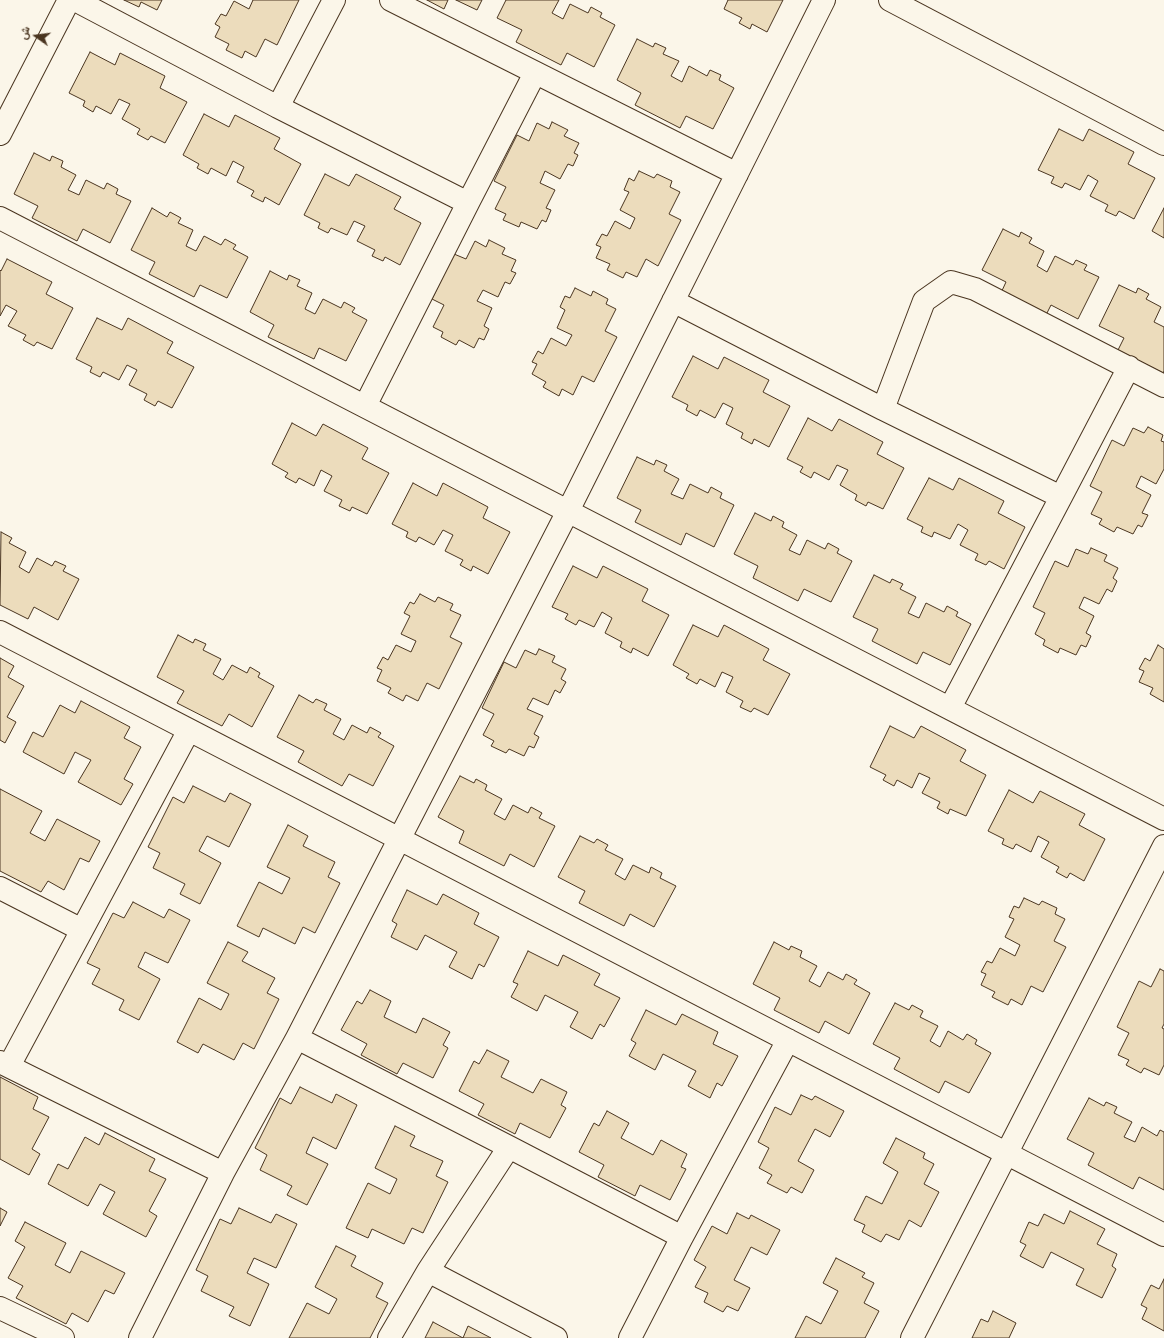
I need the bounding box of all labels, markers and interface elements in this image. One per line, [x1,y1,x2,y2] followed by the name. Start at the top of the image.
[16,16,56,56] north arrow
[16,25,33,41] text: ش

